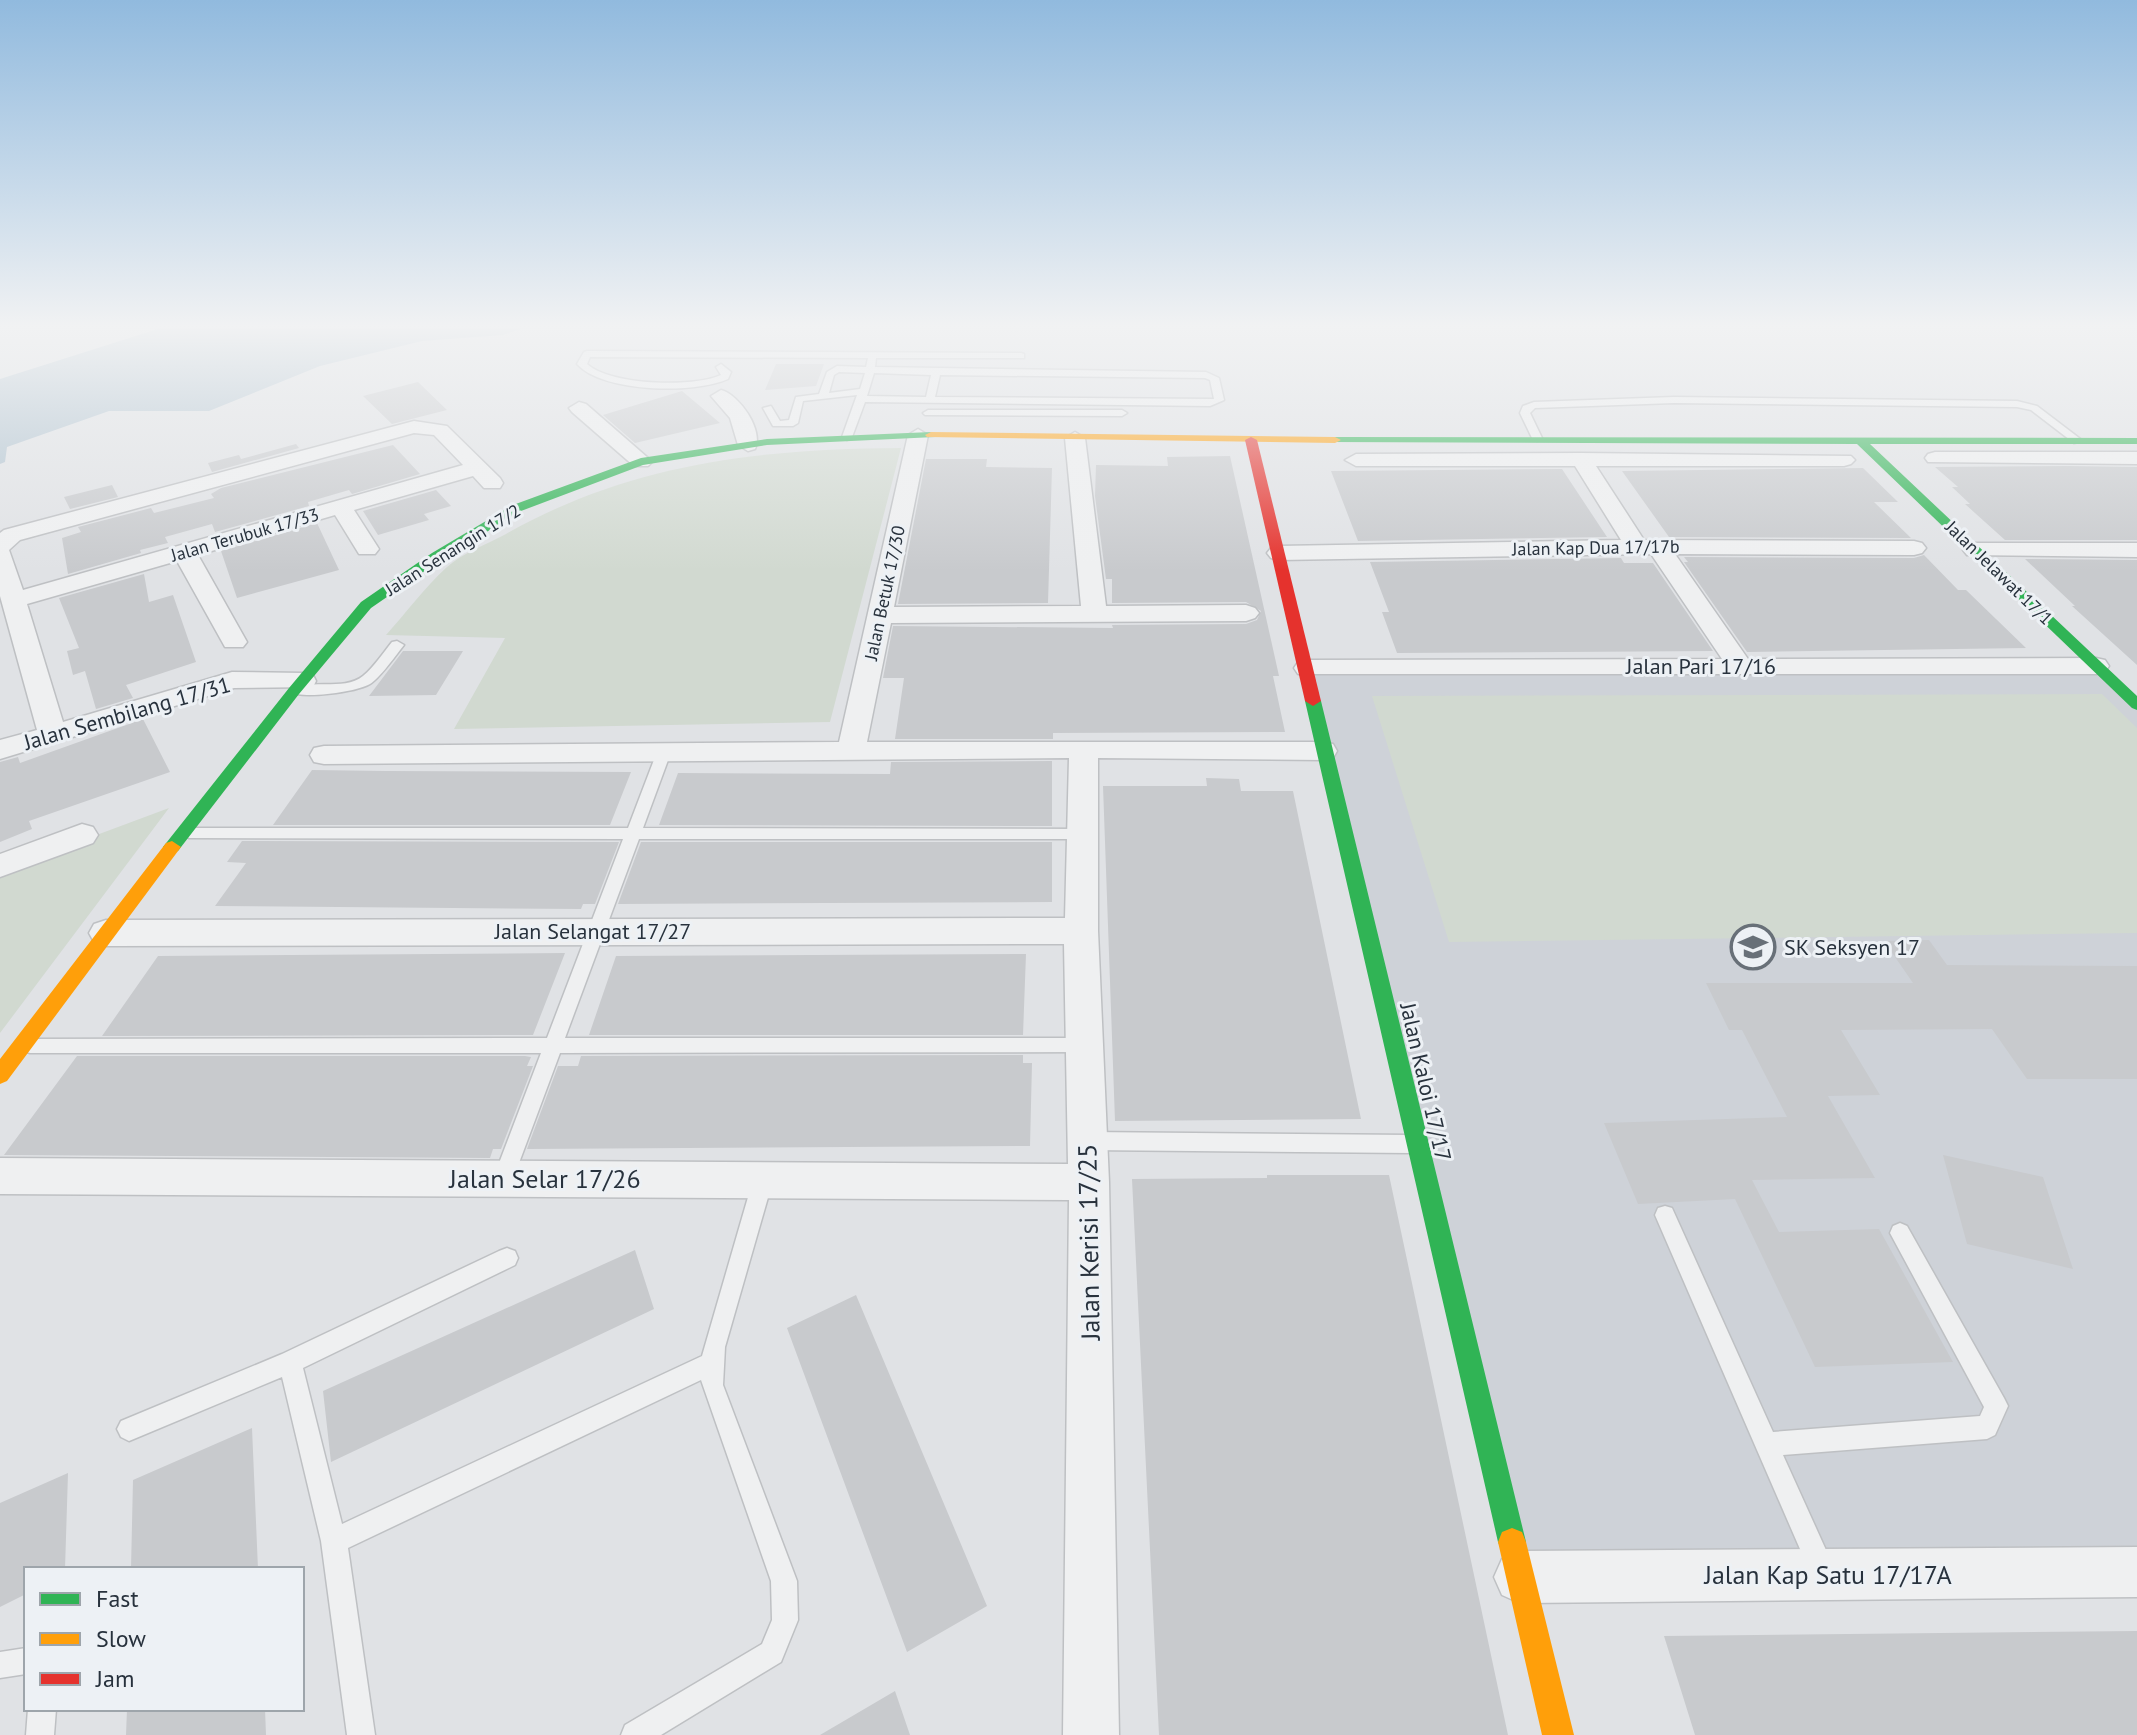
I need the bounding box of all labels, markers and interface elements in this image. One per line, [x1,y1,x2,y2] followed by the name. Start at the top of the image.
[380,499,525,601] street label: Jalan Senangin 17/2
[167,502,322,567] street label: Jalan Terubuk 17/33
[1940,515,2058,630] street label: Jalan Jelawat 17/1
[859,523,910,663] street label: Jalan Betuk 17/30
[1511,535,1680,560] street label: Jalan Kap Dua 17/17b
[1625,652,1776,680] street label: Jalan Pari 17/16
[19,670,234,756] street label: Jalan Sembilang 17/31
[494,917,691,945] street label: Jalan Selangat 17/27
[1729,923,1777,971] school or university icon: SK Seksyen 17
[1784,933,1920,961] place label: SK Seksyen 17
[1394,999,1458,1164] street label: Jalan Kaloi 17/17
[1070,1143,1107,1342] street label: Jalan Kerisi 17/25
[448,1162,641,1195] street label: Jalan Selar 17/26
[1703,1558,1952,1591] street label: Jalan Kap Satu 17/17A
[24,1567,304,1711] legend
[96,1583,139,1614] text: Fast
[96,1623,146,1654] text: Slow
[95,1663,134,1694] text: Jam

